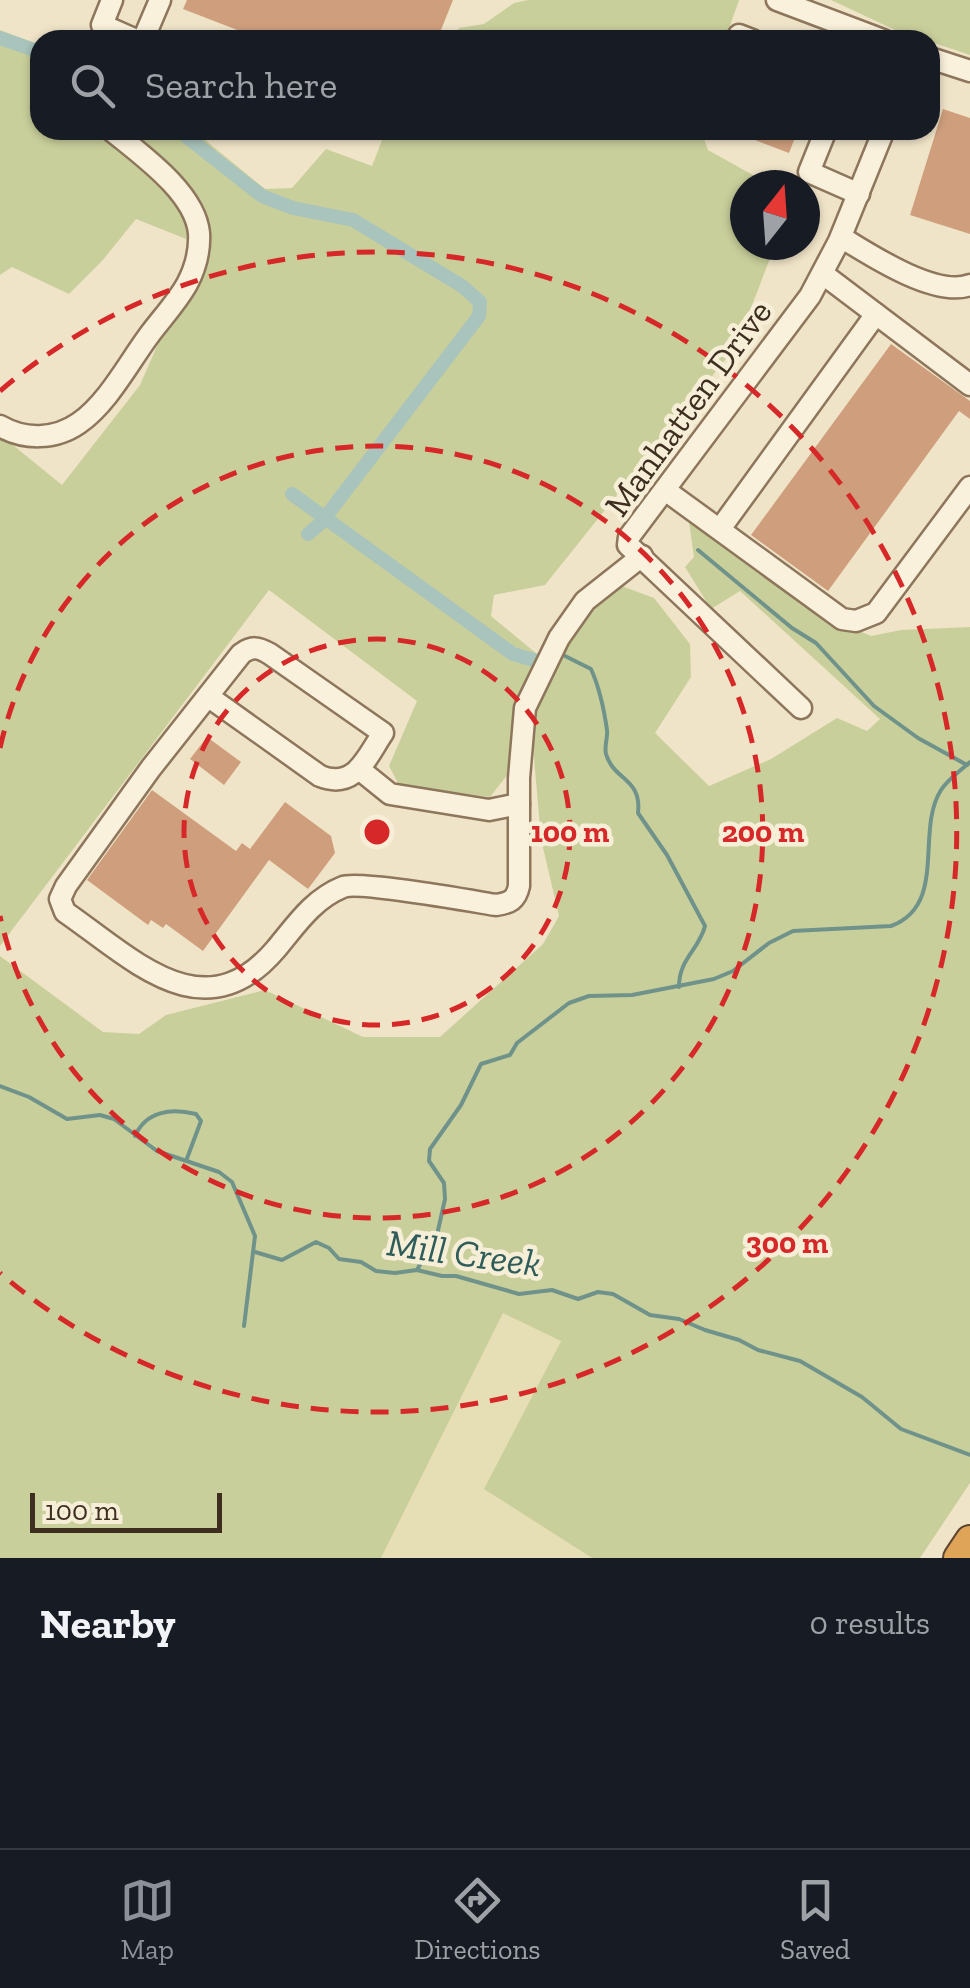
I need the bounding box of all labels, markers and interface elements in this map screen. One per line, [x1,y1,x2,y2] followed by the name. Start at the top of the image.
[30,30,940,140] search box
[65,58,120,113] icon: search
[145,62,337,108] text: Search here
[730,170,820,260] north arrow
[596,292,780,524] street label: Manhatten Drive
[359,814,395,850] centre of rings
[531,814,609,850] text: 100 m
[722,814,804,850] text: 200 m
[384,1219,544,1287] water label: Mill Creek
[746,1225,828,1261] text: 300 m
[30,1488,222,1532] scale bar
[45,1494,119,1527] text: 100 m
[40,1598,176,1649] text: Nearby
[809,1604,930,1642] text: 0 results
[120,1873,175,1966] tab: Map
[414,1873,541,1966] tab: Directions
[780,1873,850,1966] tab: Saved

